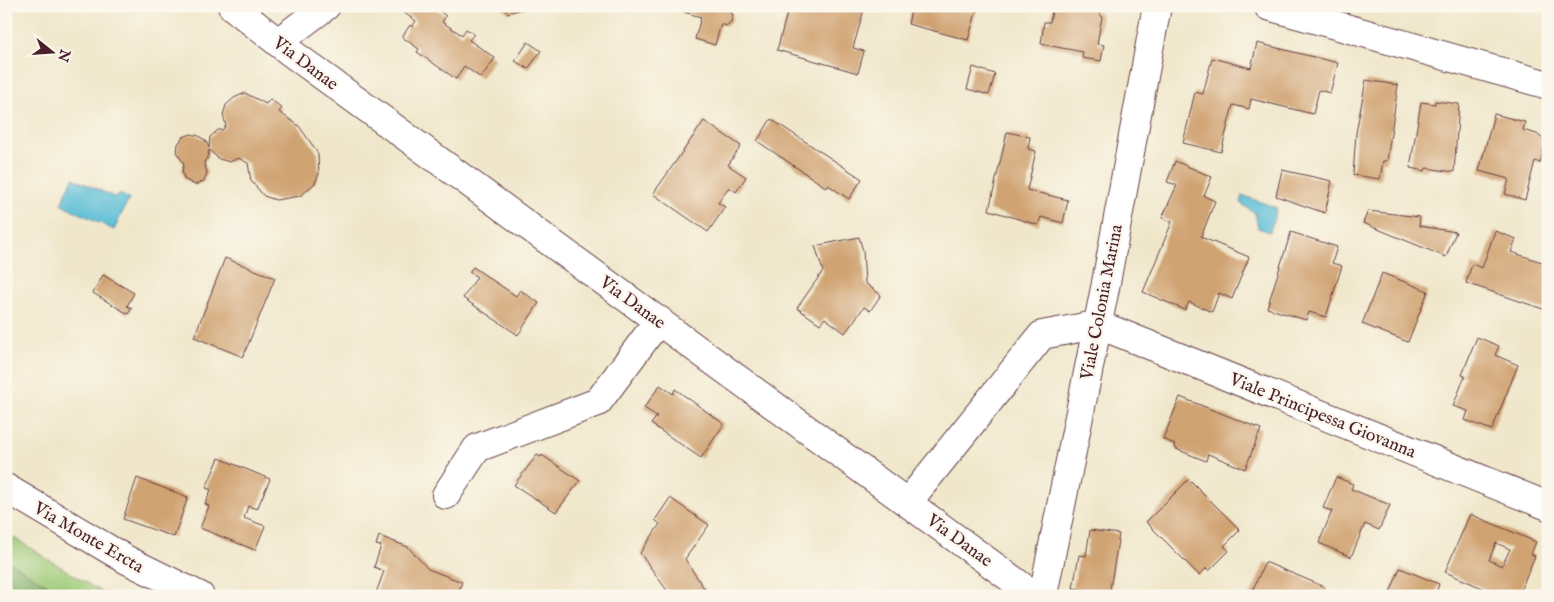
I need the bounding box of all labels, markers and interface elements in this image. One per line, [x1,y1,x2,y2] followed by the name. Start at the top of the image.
[28,28,78,78] north arrow
[267,31,342,96] street label: Via Danae
[53,46,74,64] text: N
[1076,222,1129,383] street label: Viale Colonia Marina
[594,271,670,335] street label: Via Danae
[1225,368,1419,464] street label: Viale Principessa Giovanna
[28,497,148,579] street label: Via Monte Ercta
[921,509,997,573] street label: Via Danae

